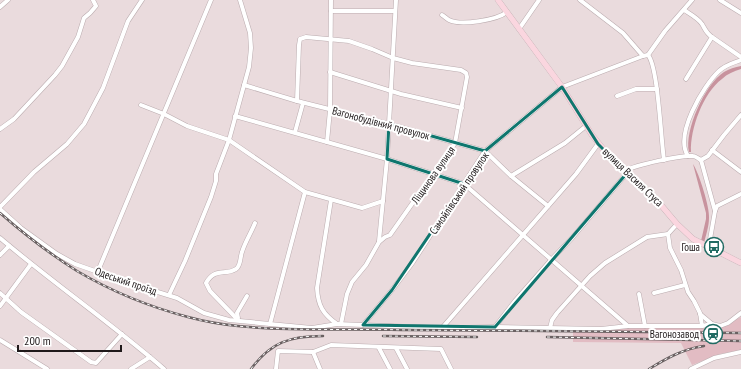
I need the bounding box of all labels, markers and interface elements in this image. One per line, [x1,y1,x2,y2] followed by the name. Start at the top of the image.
[331,103,432,143] street label: Вагонобудівний провулок
[407,144,458,207] street label: Ліщинова вулиця
[600,145,666,209] street label: вулиця Василя Стуса
[426,148,492,237] street label: Самойлівський провулок
[703,236,725,258] bus stop icon: Гоша
[681,240,700,254] place label: Гоша
[93,264,159,298] street label: Одеський проїзд
[702,323,724,345] station icon: Вагонозавод
[18,327,121,353] scale bar
[650,327,699,341] place label: Вагонозавод
[24,333,51,348] text: 200 m

